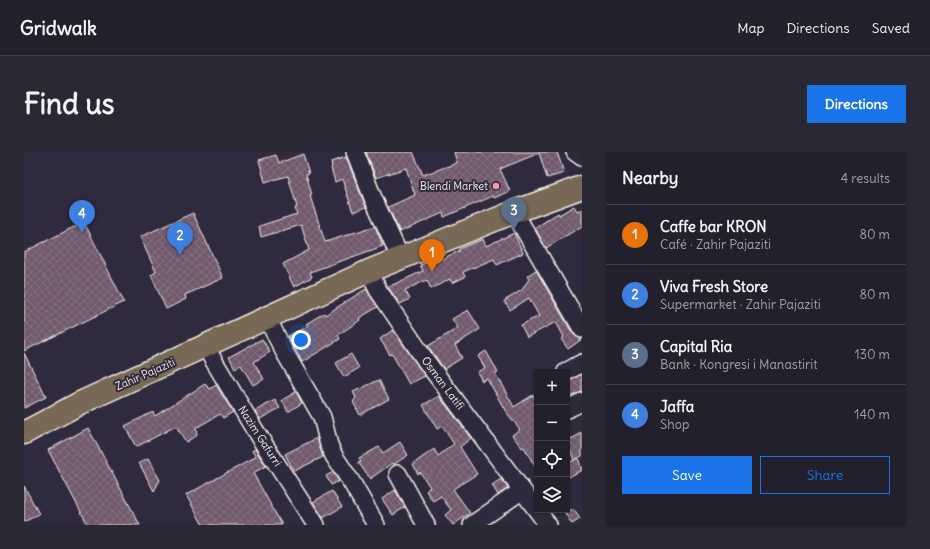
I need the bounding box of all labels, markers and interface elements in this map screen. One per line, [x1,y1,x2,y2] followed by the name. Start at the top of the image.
[20,16,97,40] text: Gridwalk
[737,19,764,37] text: Map
[786,19,850,37] text: Directions
[872,19,910,37] text: Saved
[807,85,906,123] button: Directions
[24,86,115,122] text: Find us
[622,167,678,189] text: Nearby
[841,170,890,187] text: 4 results
[420,179,488,193] place label: Blendi Market
[491,181,501,191] marker: Blendi Market
[501,197,527,230] pin: 3
[69,200,95,233] pin: 4
[660,217,767,236] text: Caffe bar KRON
[167,222,193,255] pin: 2
[632,226,638,243] text: 1
[859,226,890,243] text: 80 m
[660,236,771,253] text: Café · Zahir Pajaziti
[419,239,445,272] pin: 1
[660,277,768,296] text: Viva Fresh Store
[631,286,639,303] text: 2
[859,286,890,303] text: 80 m
[660,296,821,313] text: Supermarket · Zahir Pajaziti
[291,330,311,350] your location
[660,337,732,356] text: Capital Ria
[631,346,639,363] text: 3
[854,346,890,363] text: 130 m
[418,354,468,412] street label: Osman Latifi
[113,355,177,393] street label: Zahir Pajaziti
[660,356,818,373] text: Bank · Kongresi i Manastirit
[534,369,570,513] map controls
[534,369,570,405] button: +
[660,397,694,416] text: Jaffa
[235,403,285,469] street label: Nazim Gafurri
[534,405,570,441] button: −
[631,406,639,423] text: 4
[854,406,890,423] text: 140 m
[660,416,689,433] text: Shop
[534,441,570,477] button: locate
[622,456,752,494] button: Save
[760,456,890,494] button: Share
[534,477,570,513] button: layers

